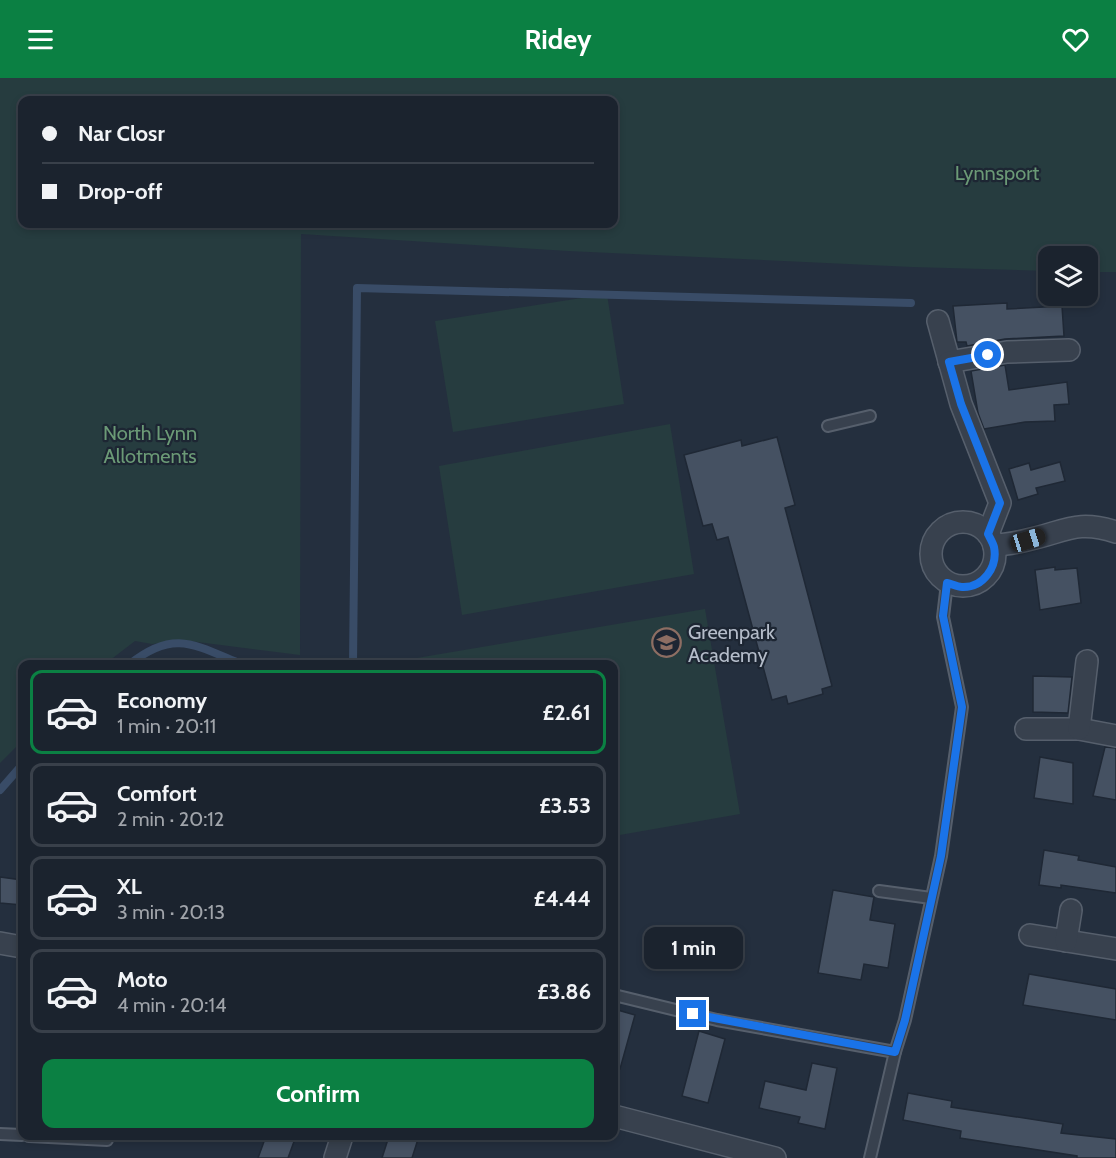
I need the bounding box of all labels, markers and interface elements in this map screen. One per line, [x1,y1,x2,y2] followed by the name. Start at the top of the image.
[24,23,57,56] icon: menu
[525,23,591,56] text: Ridey
[1059,23,1092,56] icon: heart
[78,120,165,147] text: Nar Closr
[955,161,1039,185] park label: Lynnsport
[78,178,162,205] text: Drop-off
[1038,246,1098,306] map controls
[1038,246,1098,306] button: layers
[974,341,1001,368] route start
[103,421,197,468] park label: North Lynn Allotments
[1008,526,1048,554] car
[688,620,775,667] place label: Greenpark Academy
[651,627,683,659] school or university icon: Greenpark Academy
[45,685,99,739] icon: car
[117,687,207,714] text: Economy
[543,699,591,726] text: £2.61
[117,714,216,738] text: 1 min · 20:11
[45,778,99,832] icon: car
[117,780,196,807] text: Comfort
[539,792,591,819] text: £3.53
[117,807,224,831] text: 2 min · 20:12
[45,871,99,925] icon: car
[117,873,142,900] text: XL
[534,885,591,912] text: £4.44
[117,900,225,924] text: 3 min · 20:13
[644,927,742,969] callout: 1 min
[671,936,716,960] text: 1 min
[45,964,99,1018] icon: car
[117,966,168,993] text: Moto
[537,978,591,1005] text: £3.86
[117,993,226,1017] text: 4 min · 20:14
[679,1000,706,1027] route end
[42,1059,594,1128] button: Confirm

